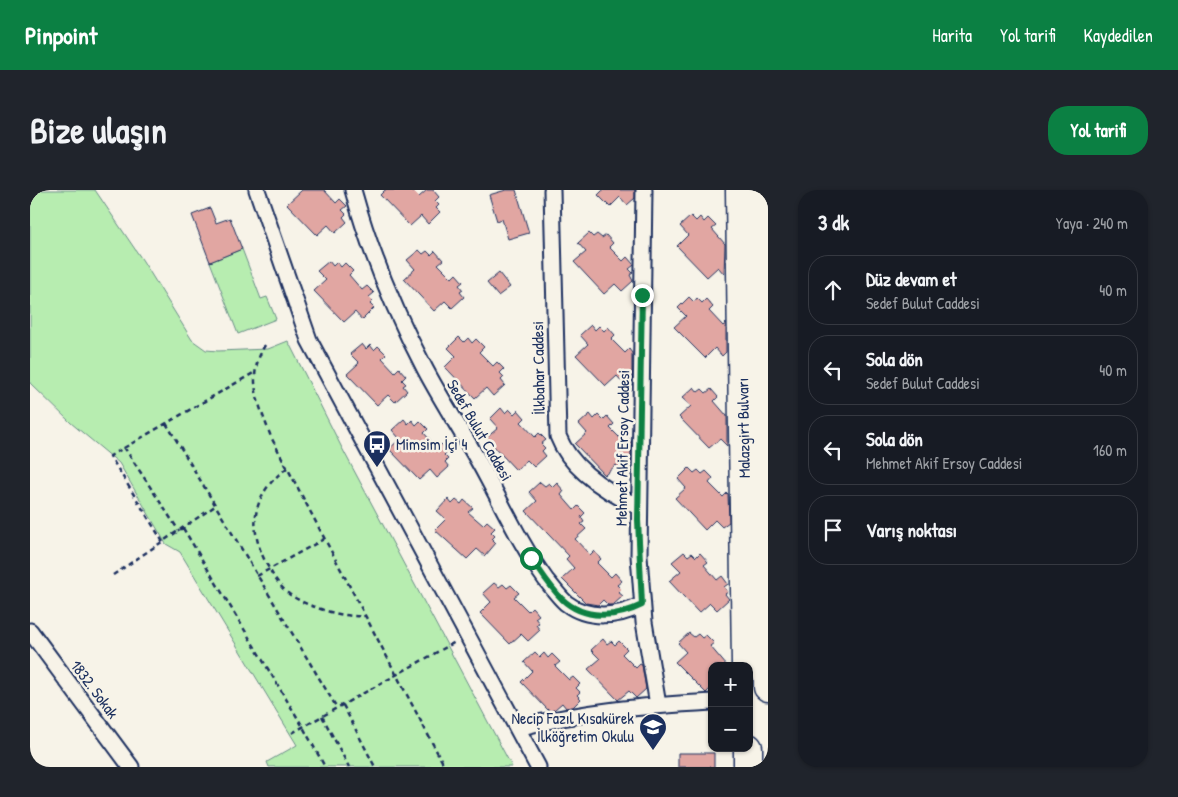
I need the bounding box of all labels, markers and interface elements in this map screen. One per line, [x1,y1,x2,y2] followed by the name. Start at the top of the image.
[25,19,97,51] text: Pinpoint
[932,23,972,48] text: Harita
[1000,23,1056,48] text: Yol tarifi
[1084,23,1153,48] text: Kaydedilen
[1048,106,1148,155] button: Yol tarifi
[30,107,167,154] text: Bize ulaşın
[818,208,849,237] text: 3 dk
[1056,212,1128,234] text: Yaya · 240 m
[866,266,957,292] text: Düz devam et
[819,276,847,304] icon: ahead
[1099,279,1127,301] text: 40 m
[631,284,654,307] route end
[866,292,980,314] text: Sedef Bulut Caddesi
[526,321,550,415] street label: İlkbahar Caddesi
[866,346,923,372] text: Sola dön
[819,356,847,384] icon: left
[1099,359,1127,381] text: 40 m
[610,370,634,526] street label: Mehmet Akif Ersoy Caddesi
[866,372,980,394] text: Sedef Bulut Caddesi
[442,375,518,485] street label: Sedef Bulut Caddesi
[731,378,755,478] street label: Malazgirt Bulvarı
[866,426,923,452] text: Sola dön
[362,429,392,468] bus stop icon: Mimsim İçi 4
[396,433,468,455] place label: Mimsim İçi 4
[819,436,847,464] icon: left
[1093,439,1127,461] text: 160 m
[866,452,1022,474] text: Mehmet Akif Ersoy Caddesi
[819,516,847,544] icon: arrive
[866,517,957,543] text: Varış noktası
[520,547,543,570] route start
[66,655,124,723] street label: 1832. Sokak
[708,662,753,752] map controls
[708,662,753,707] button: +
[512,707,635,747] place label: Necip Fazıl Kısakürek İlköğretim Okulu
[708,707,753,752] button: −
[638,712,668,751] school or university icon: Necip Fazıl Kısakürek İlköğretim Okulu

